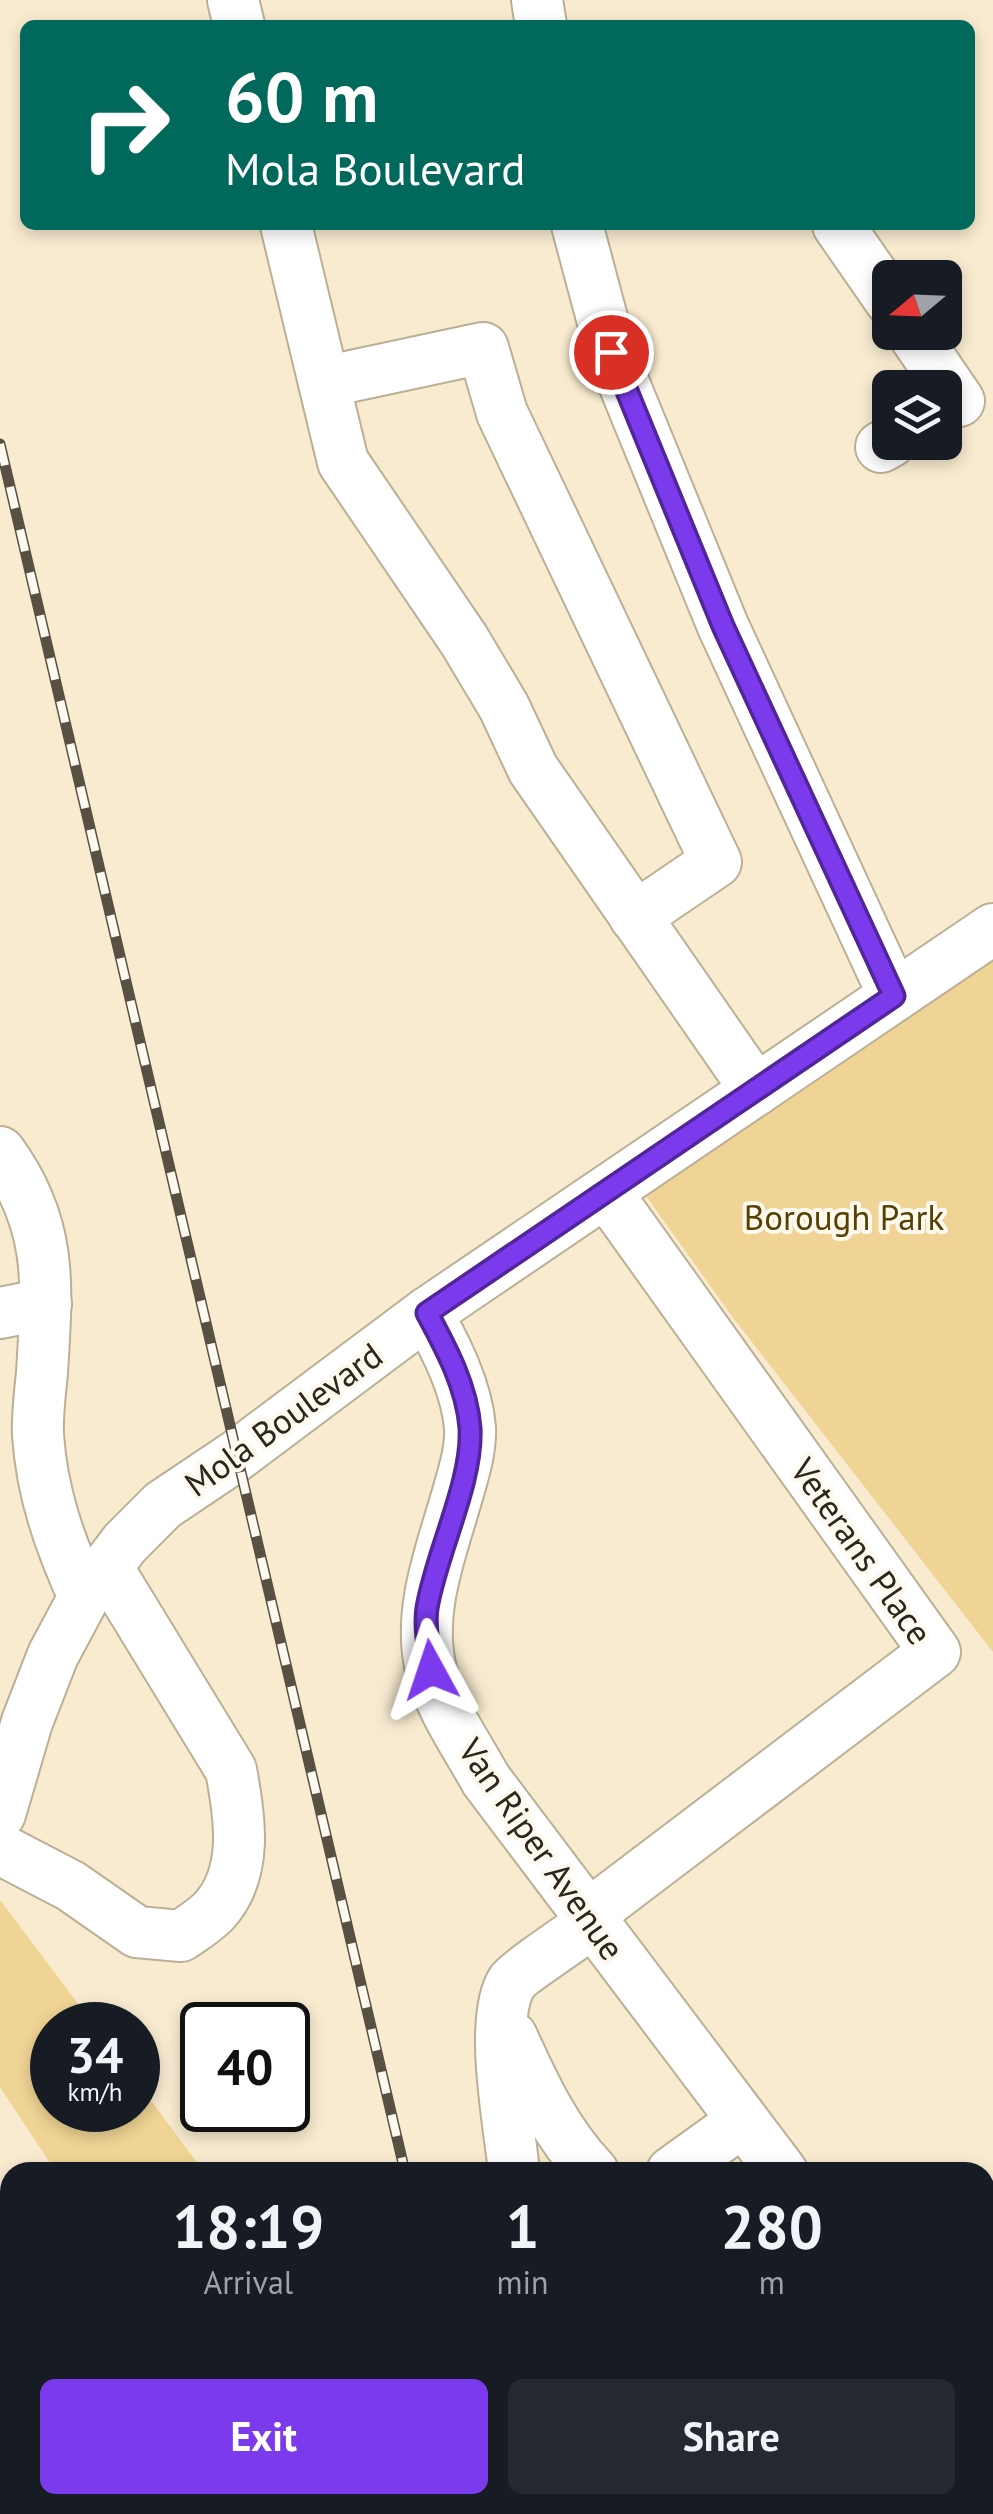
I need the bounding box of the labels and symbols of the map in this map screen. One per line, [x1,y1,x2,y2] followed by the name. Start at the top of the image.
[872,260,962,350] north arrow
[569,310,654,395] pin
[744,1194,944,1240] park label: Borough Park
[175,1332,391,1506] street label: Mola Boulevard
[780,1448,943,1653] street label: Veterans Place
[379,1618,483,1722] position arrow
[448,1728,636,1969] street label: Van Riper Avenue
[180,2002,310,2132] speed limit sign: 40

